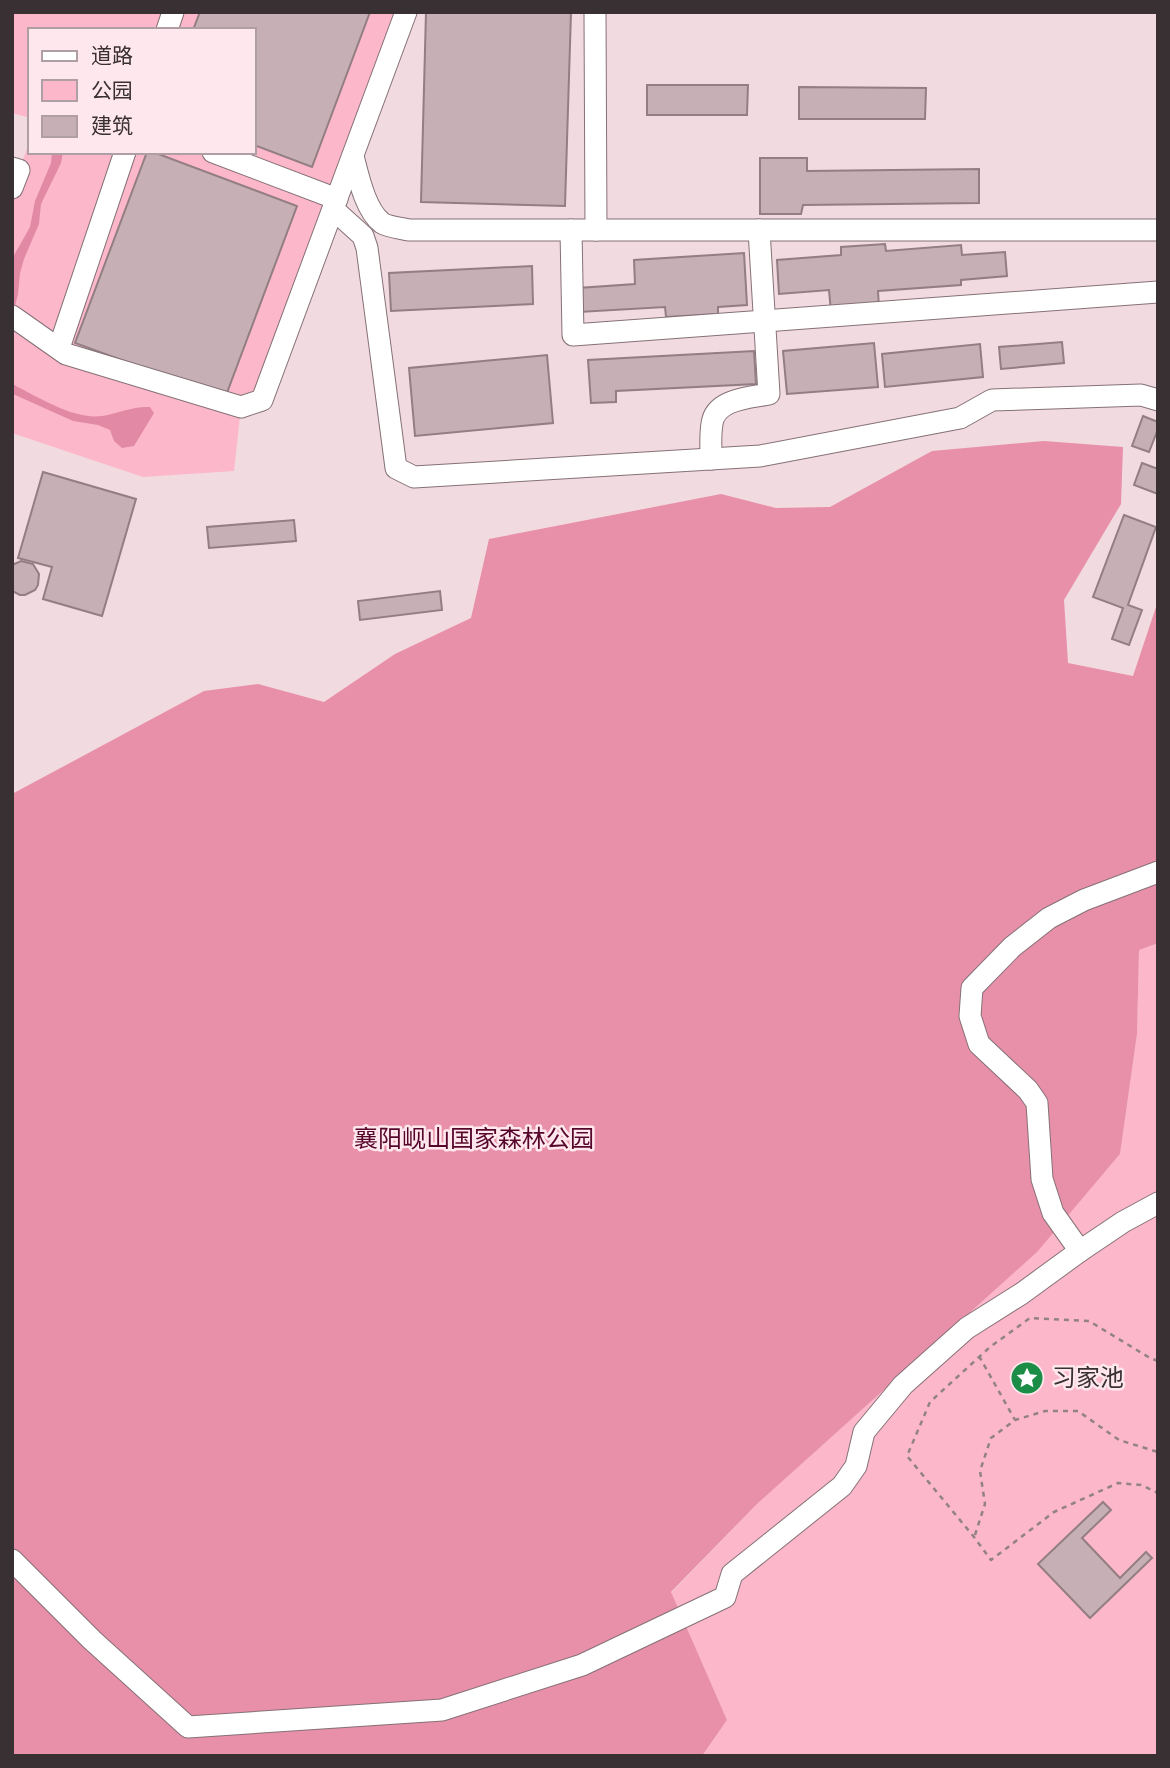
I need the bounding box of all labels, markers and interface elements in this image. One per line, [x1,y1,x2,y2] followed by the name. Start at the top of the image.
[28,28,256,154] legend
[91,43,133,69] text: 道路
[91,78,133,104] text: 公园
[91,113,133,139] text: 建筑
[354,1124,594,1154] park label: 襄阳岘山国家森林公园
[1008,1359,1046,1397] place icon: 习家池
[1052,1363,1124,1393] place label: 习家池

